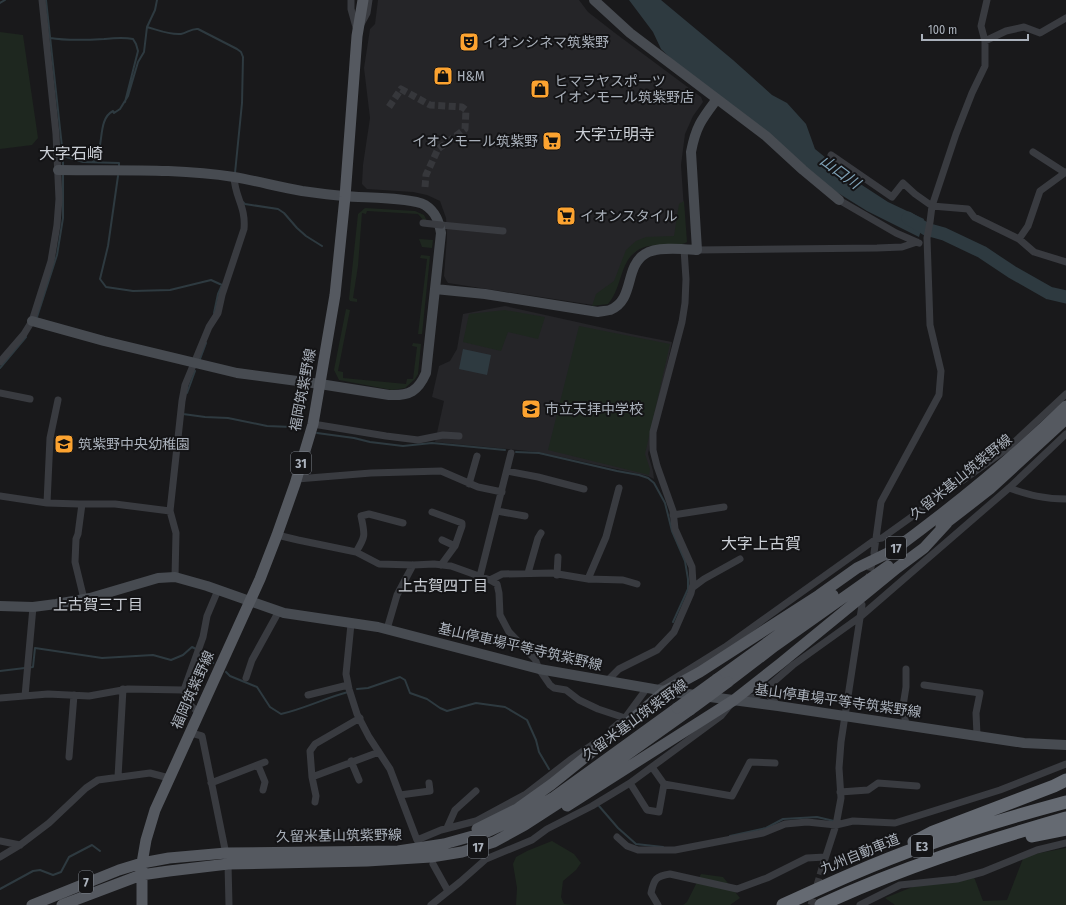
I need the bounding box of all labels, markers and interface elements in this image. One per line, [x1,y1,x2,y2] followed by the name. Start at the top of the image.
[922,16,1028,42] scale bar
[928,23,957,37] text: 100 m
[458,31,480,53] theatre icon: イオンシネマ筑紫野
[483,34,609,51] place label: イオンシネマ筑紫野
[432,65,454,87] shop icon: H&M
[457,68,485,85] place label: H&M
[554,73,694,106] place label: ヒマラヤスポーツ イオンモール筑紫野店
[529,78,551,100] shop icon: ヒマラヤスポーツ イオンモール筑紫野店
[575,125,655,144] district label: 大字立明寺
[541,130,563,152] supermarket icon: イオンモール筑紫野
[412,133,538,150] place label: イオンモール筑紫野
[39,144,103,163] district label: 大字石崎
[817,151,865,194] water label: 山口川
[555,205,577,227] supermarket icon: イオンスタイル
[580,208,678,225] place label: イオンスタイル
[287,347,319,433] street label: 福岡筑紫野線
[520,398,542,420] school or university icon: 市立天拝中学校
[545,401,643,418] place label: 市立天拝中学校
[907,431,1015,523] street label: 久留米基山筑紫野線
[53,433,75,455] school or university icon: 筑紫野中央幼稚園
[78,436,190,453] place label: 筑紫野中央幼稚園
[291,452,311,474] road number: 31
[721,534,801,553] district label: 大字上古賀
[886,537,906,559] road number: 17
[398,577,488,595] district label: 上古賀四丁目
[53,596,143,614] district label: 上古賀三丁目
[436,620,604,674] street label: 基山停車場平等寺筑紫野線
[168,648,218,732] street label: 福岡筑紫野線
[579,676,691,764] street label: 久留米基山筑紫野線
[754,681,922,721] street label: 基山停車場平等寺筑紫野線
[276,826,402,846] street label: 久留米基山筑紫野線
[818,830,902,878] street label: 九州自動車道
[911,835,933,857] road number: E3
[468,836,488,858] road number: 17
[79,871,93,893] road number: 7

